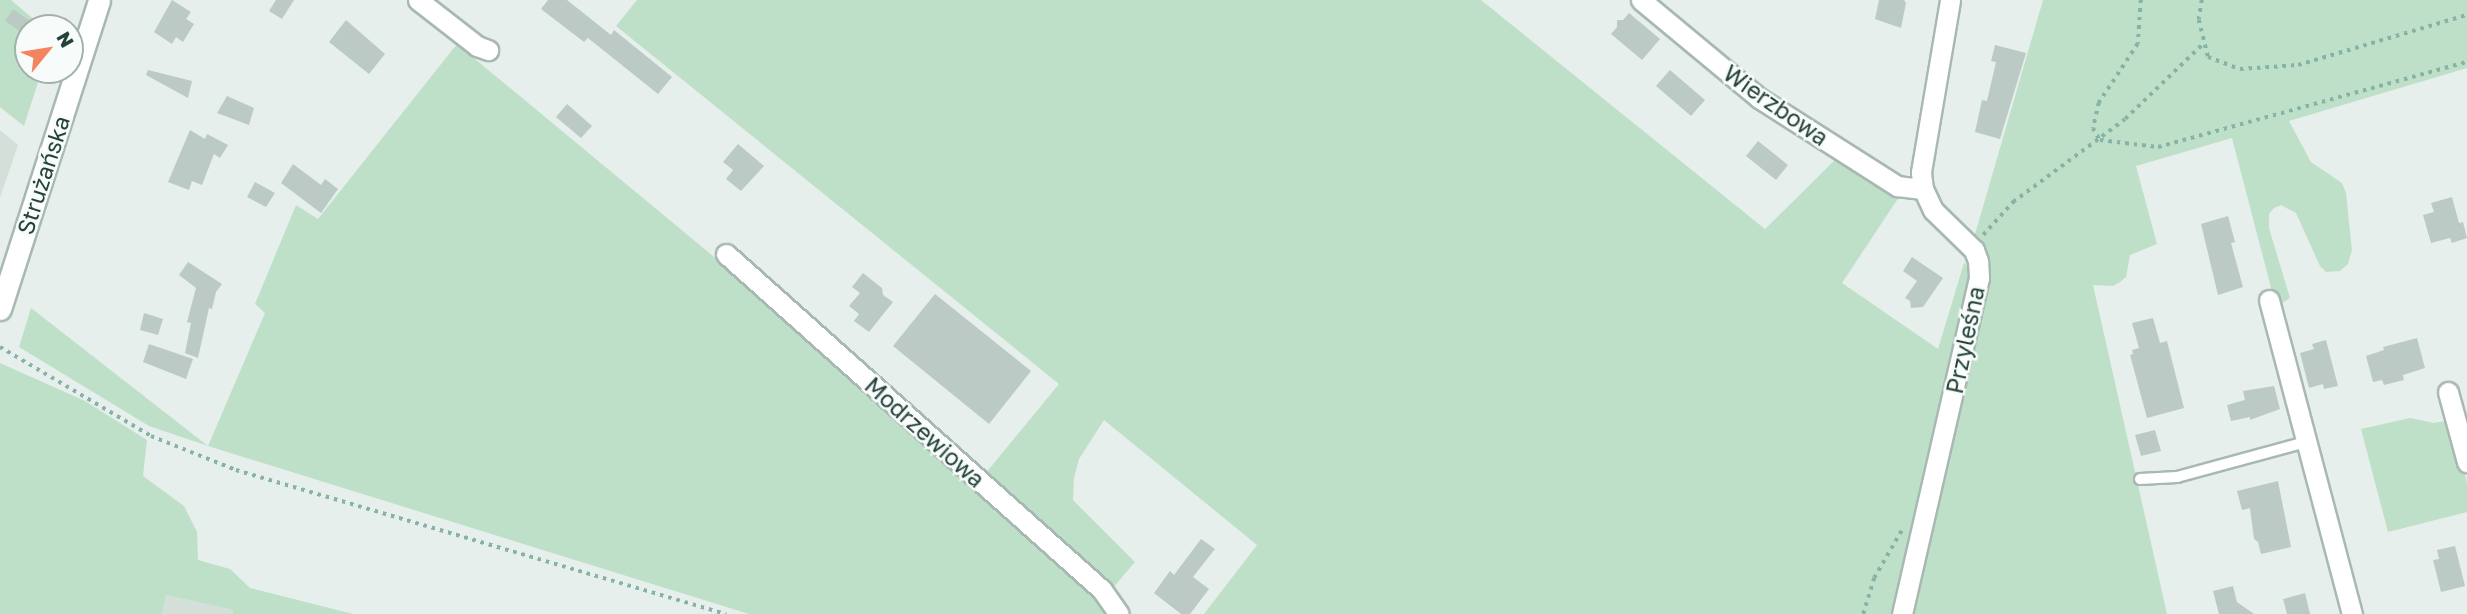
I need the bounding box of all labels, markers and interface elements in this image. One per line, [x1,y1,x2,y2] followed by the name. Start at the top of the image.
[14,14,84,84] north arrow
[52,27,79,51] text: N
[1718,59,1834,151] street label: Wierzbowa
[11,112,75,238] street label: Strużańska
[1940,284,1990,396] street label: Przyleśna
[860,371,990,493] street label: Modrzewiowa

